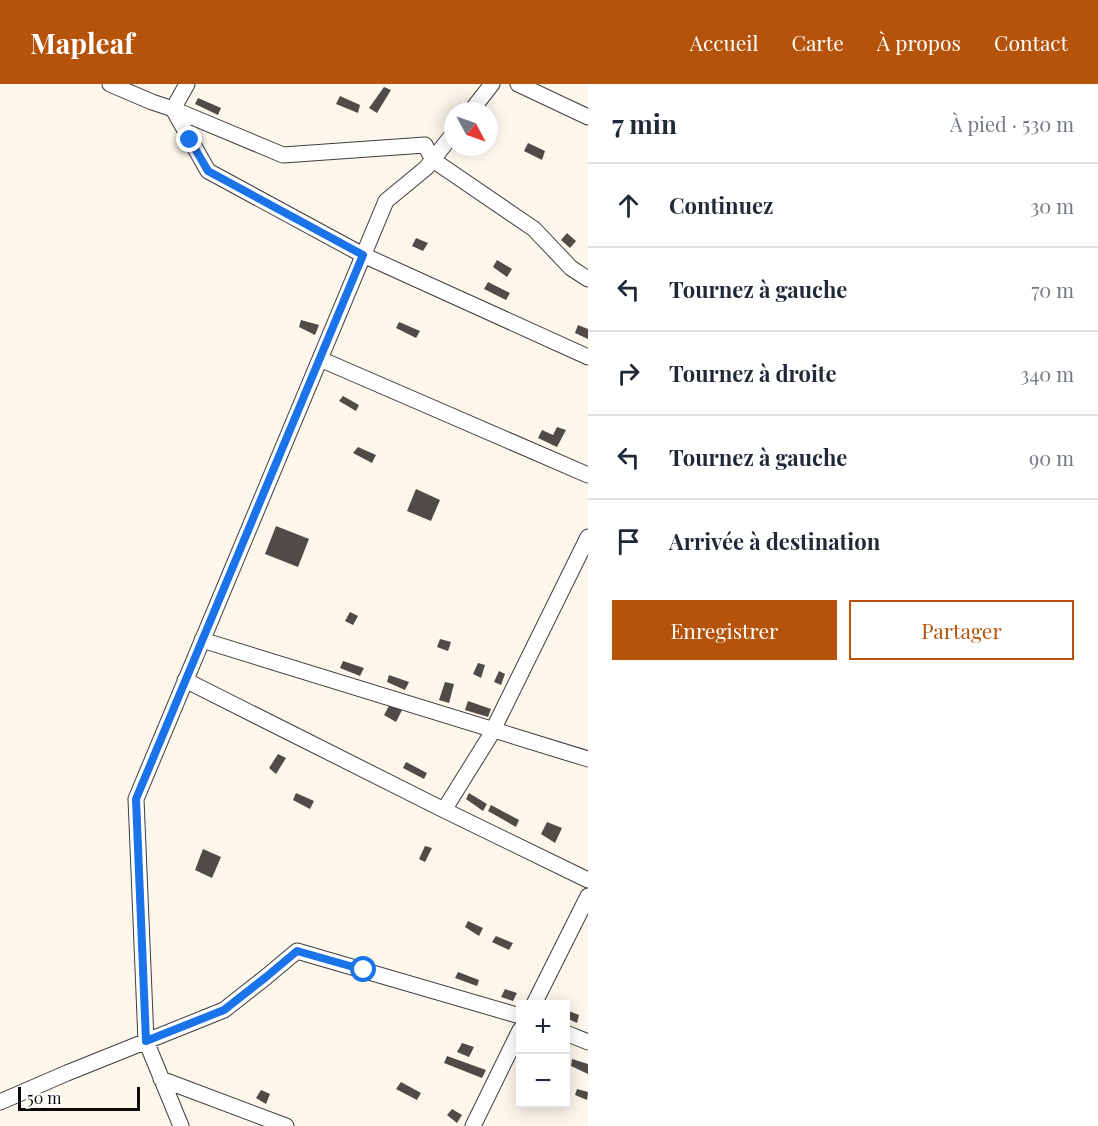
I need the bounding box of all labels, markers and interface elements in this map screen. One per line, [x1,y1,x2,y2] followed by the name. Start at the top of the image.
[30,24,134,61] text: Mapleaf
[690,28,758,56] text: Accueil
[791,28,844,56] text: Carte
[877,28,961,56] text: À propos
[994,28,1068,56] text: Contact
[444,102,498,156] north arrow
[612,106,677,141] text: 7 min
[950,110,1074,137] text: À pied · 530 m
[176,126,202,152] route end
[612,189,645,222] icon: ahead
[669,190,773,220] text: Continuez
[1030,192,1074,219] text: 30 m
[612,273,645,306] icon: left
[669,274,847,304] text: Tournez à gauche
[1031,276,1074,303] text: 70 m
[612,357,645,390] icon: right
[669,358,837,388] text: Tournez à droite
[1020,360,1074,387] text: 340 m
[612,441,645,474] icon: left
[669,442,847,472] text: Tournez à gauche
[1029,444,1074,471] text: 90 m
[612,525,645,558] icon: arrive
[669,526,880,556] text: Arrivée à destination
[612,600,837,660] button: Enregistrer
[849,600,1074,660] button: Partager
[350,956,376,982] route start
[516,1000,570,1108] map controls
[516,1000,570,1054] button: +
[516,1054,570,1108] button: −
[18,1084,140,1112] scale bar
[27,1087,61,1108] text: 50 m

